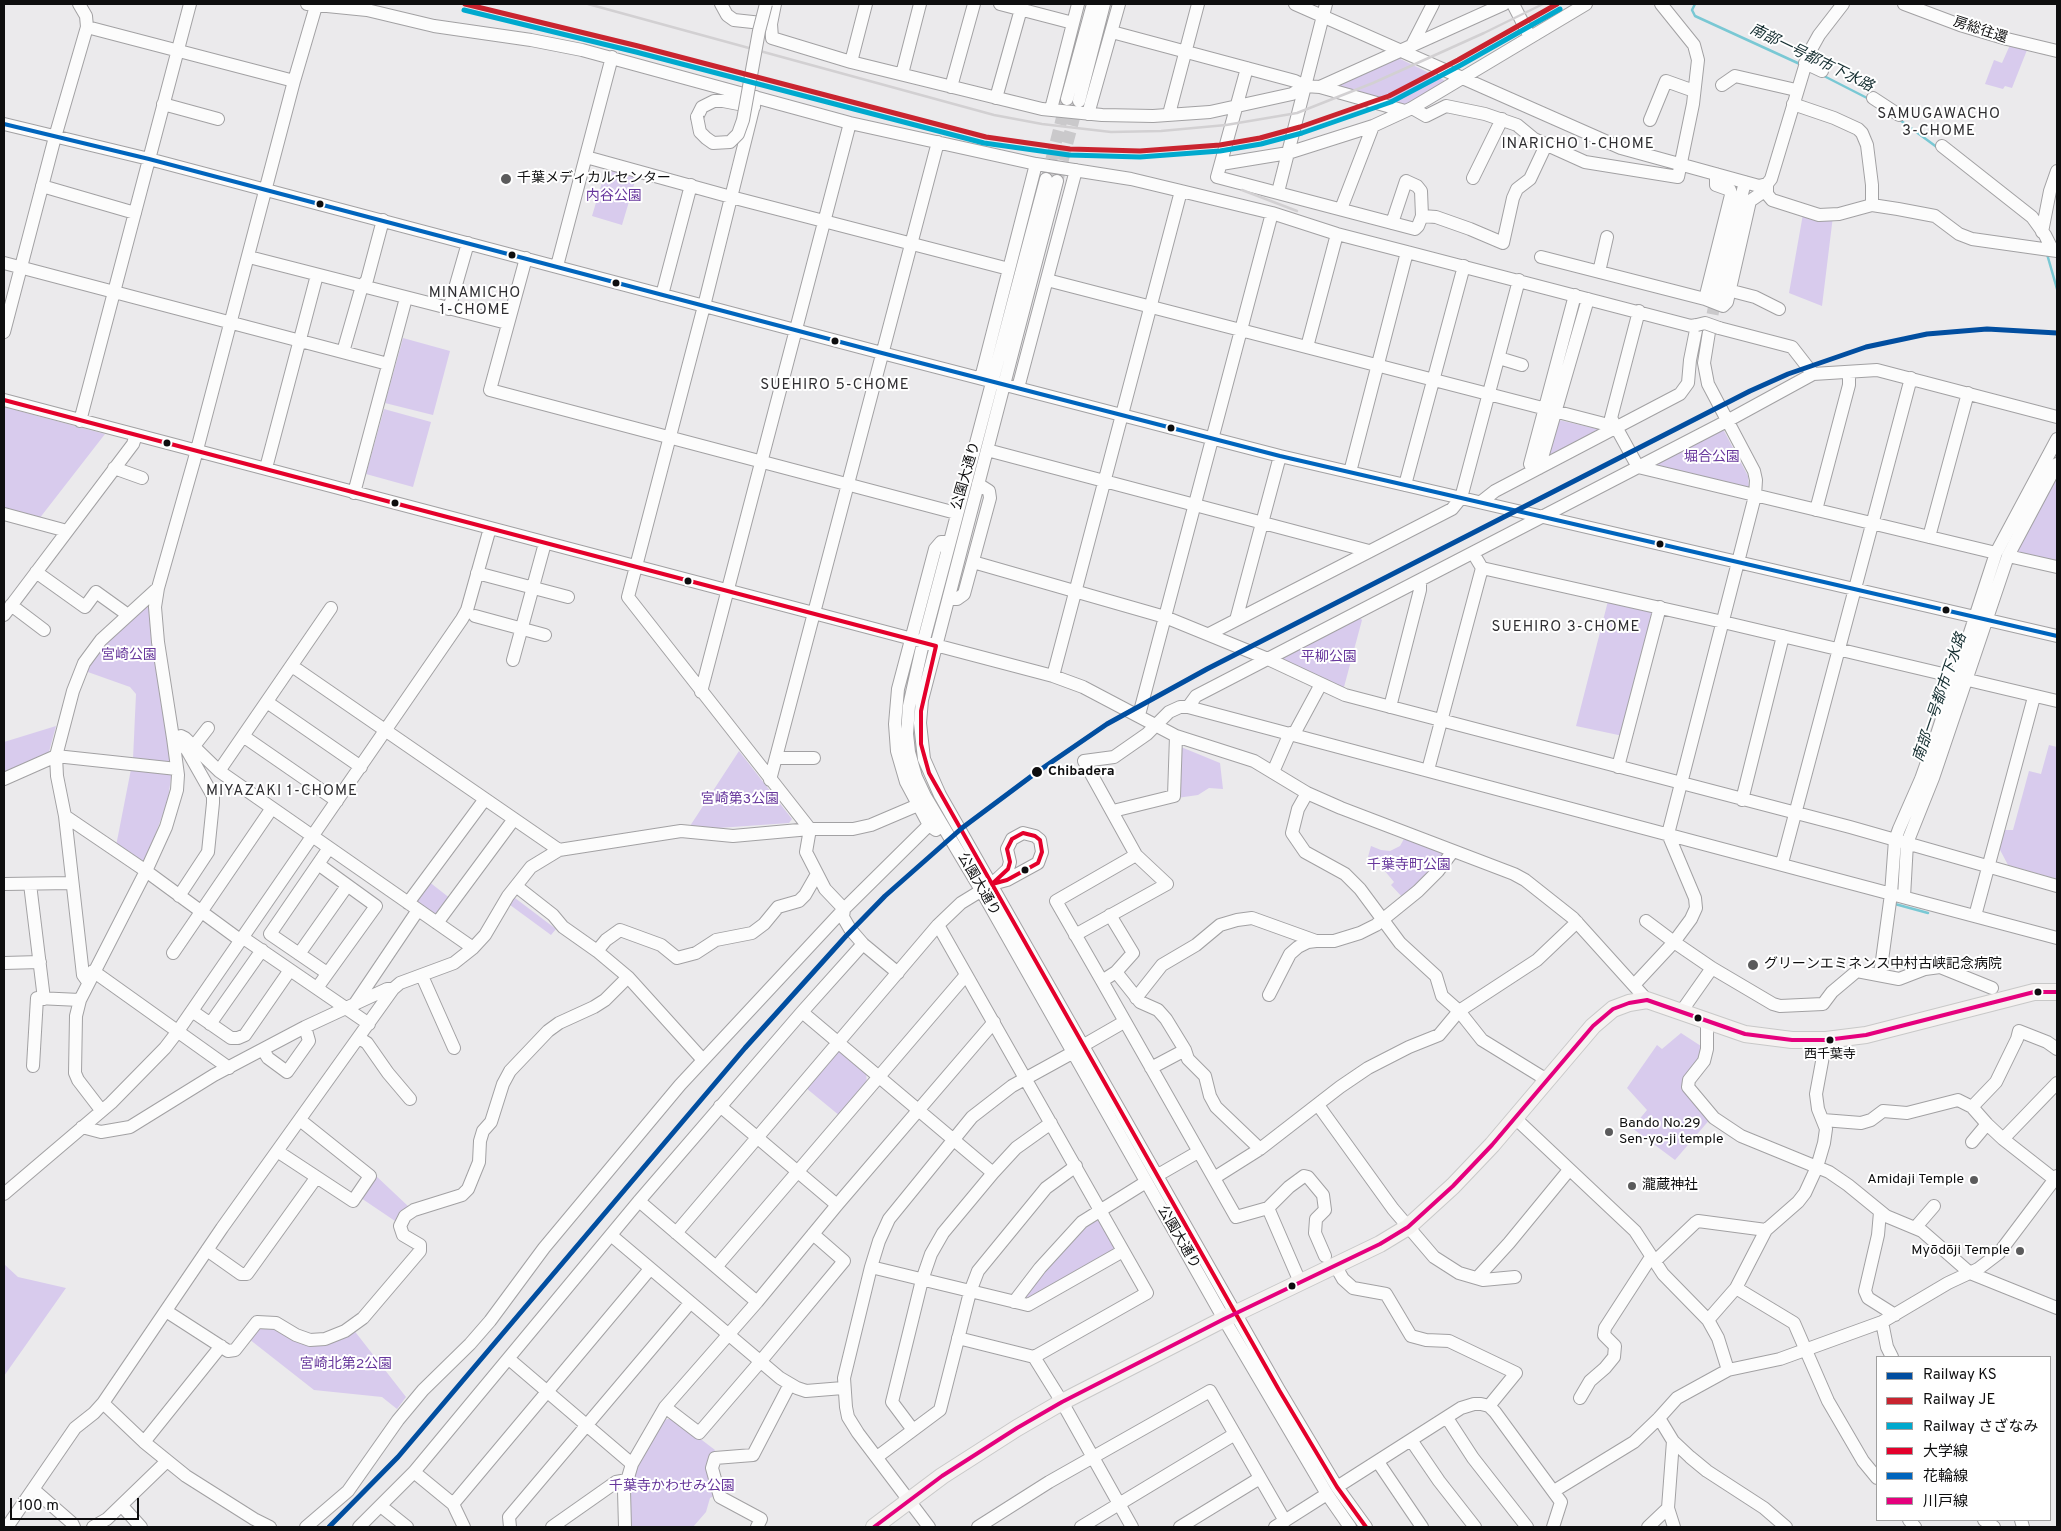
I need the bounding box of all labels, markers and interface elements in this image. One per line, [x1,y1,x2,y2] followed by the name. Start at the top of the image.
[1951,14,2009,48] street label: 房総往還
[1746,21,1876,97] water label: 南部一号都市下水路
[1876,106,2002,141] district label: SAMUGAWACHO 3-CHOME
[1499,136,1657,154] district label: INARICHO 1-CHOME
[517,171,671,187] place label: 千葉メディカルセンター
[499,172,513,186] marker: 千葉メディカルセンター
[586,189,642,205] park label: 内谷公園
[315,199,325,209] unlabelled marker
[507,250,517,260] unlabelled marker
[611,278,621,288] unlabelled marker
[428,285,522,320] district label: MINAMICHO 1-CHOME
[830,336,840,346] unlabelled marker
[758,377,912,395] district label: SUEHIRO 5-CHOME
[1166,423,1176,433] unlabelled marker
[162,438,172,448] unlabelled marker
[949,440,985,512] street label: 公園大通り
[1684,450,1740,466] park label: 堀合公園
[390,498,400,508] unlabelled marker
[1655,539,1665,549] unlabelled marker
[683,576,693,586] unlabelled marker
[1941,605,1951,615] unlabelled marker
[1490,619,1642,637] district label: SUEHIRO 3-CHOME
[1911,631,1971,765] water label: 南部一号都市下水路
[101,648,157,664] park label: 宮崎公園
[1301,650,1357,666] park label: 平柳公園
[1048,764,1115,780] place label: Chibadera
[1030,765,1044,779] marker: Chibadera
[204,783,360,801] district label: MIYAZAKI 1-CHOME
[701,792,779,808] park label: 宮崎第3公園
[953,850,1003,920] street label: 公園大通り
[1367,858,1451,874] park label: 千葉寺町公園
[1020,865,1030,875] unlabelled marker
[1764,957,2002,973] place label: グリーンエミネンス中村古峡記念病院
[1746,958,1760,972] marker: グリーンエミネンス中村古峡記念病院
[2033,987,2043,997] unlabelled marker
[1693,1013,1703,1023] unlabelled marker
[1825,1035,1835,1045] marker: 西千葉寺
[1804,1047,1856,1063] place label: 西千葉寺
[1619,1116,1723,1148] place label: Bando No.29 Sen-yo-ji temple
[1603,1126,1615,1138] marker: Bando No.29 Sen-yo-ji temple
[1867,1172,1964,1188] place label: Amidaji Temple
[1968,1174,1980,1186] marker: Amidaji Temple
[1642,1178,1698,1194] place label: 瀧蔵神社
[1626,1180,1638,1192] marker: 瀧蔵神社
[1153,1203,1203,1273] street label: 公園大通り
[1911,1243,2010,1259] place label: Myōdōji Temple
[2014,1245,2026,1257] marker: Myōdōji Temple
[1287,1281,1297,1291] unlabelled marker
[1876,1356,2051,1521] legend
[300,1357,392,1373] park label: 宮崎北第2公園
[1923,1366,1997,1385] text: Railway KS
[1923,1391,1996,1410] text: Railway JE
[1923,1418,2038,1437] text: Railway さざなみ
[1923,1443,1968,1462] text: 大学線
[1923,1468,1968,1487] text: 花輪線
[609,1479,735,1495] park label: 千葉寺かわせみ公園
[12,1488,141,1520] scale bar
[1923,1493,1968,1512] text: 川戸線
[18,1497,59,1516] text: 100 m

